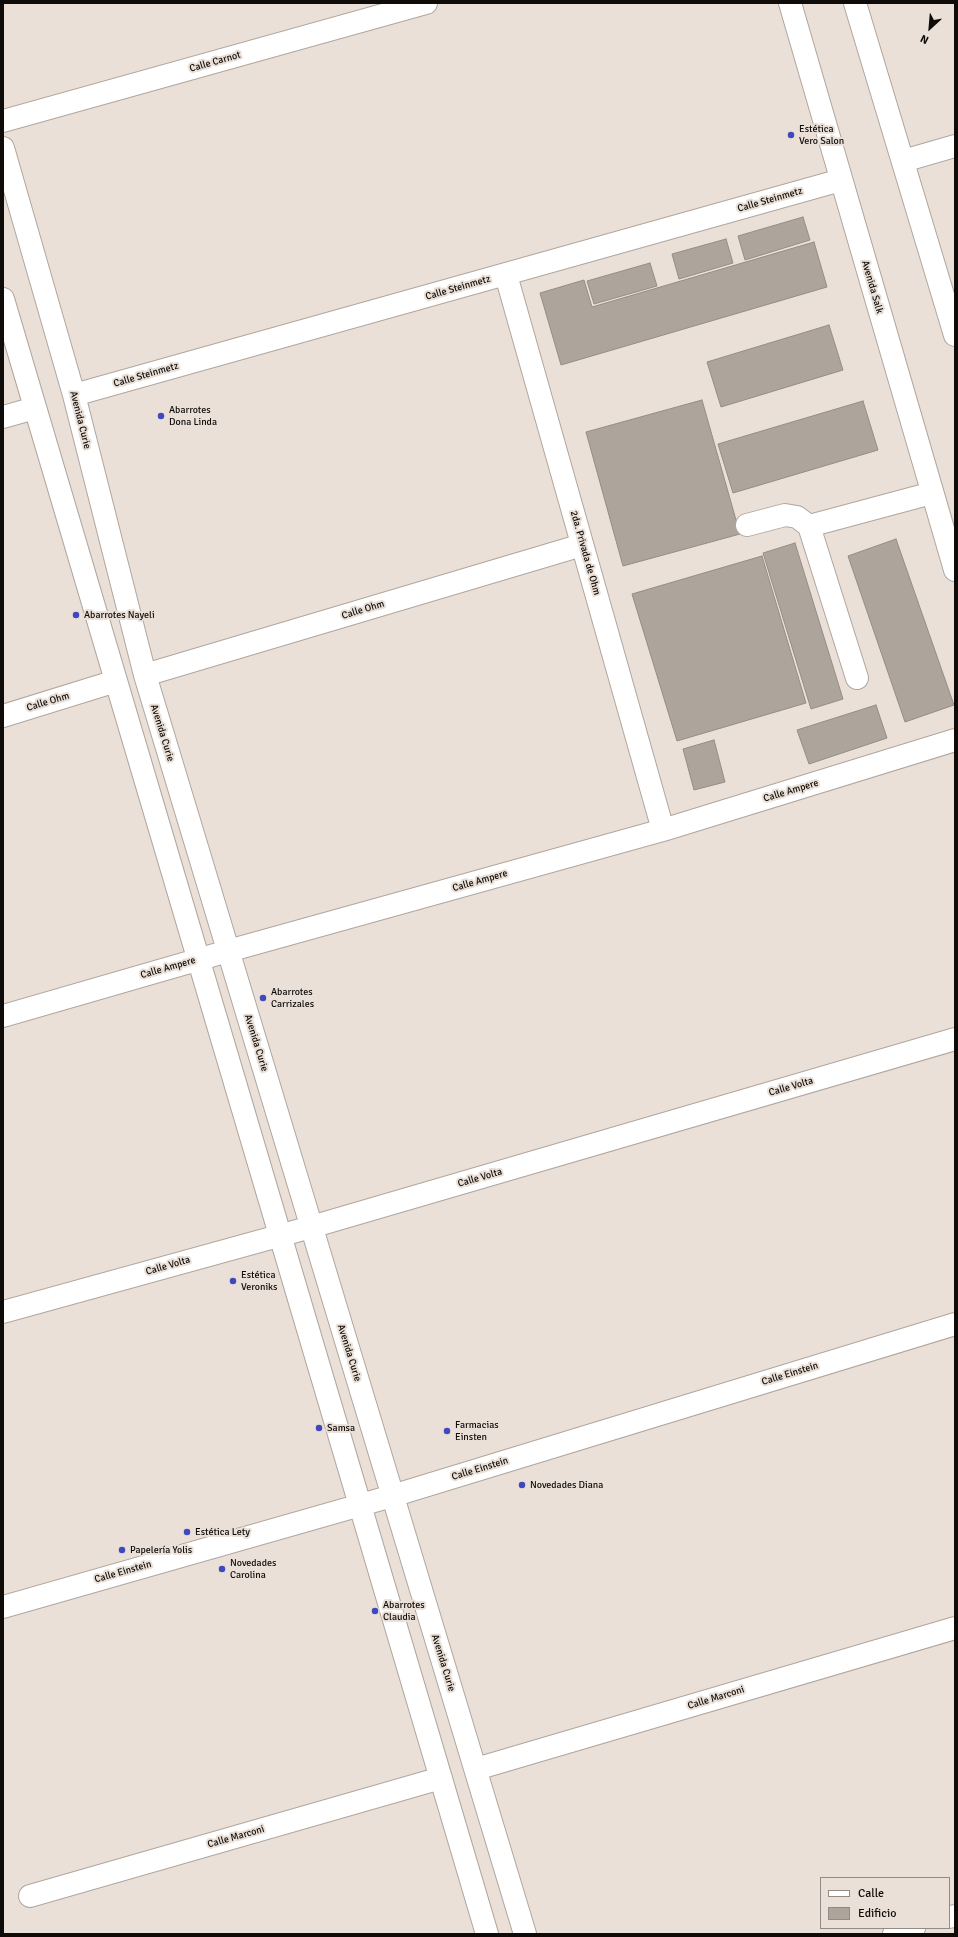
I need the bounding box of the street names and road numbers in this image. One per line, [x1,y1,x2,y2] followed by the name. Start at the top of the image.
[188,49,242,75] street label: Calle Carnot
[736,185,804,215] street label: Calle Steinmetz
[859,259,885,315] street label: Avenida Salk
[424,273,492,303] street label: Calle Steinmetz
[112,360,180,390] street label: Calle Steinmetz
[67,390,93,450] street label: Avenida Curie
[567,509,603,597] street label: 2da. Privada de Ohm
[340,598,386,622] street label: Calle Ohm
[25,690,71,714] street label: Calle Ohm
[148,703,176,763] street label: Avenida Curie
[762,777,820,805] street label: Calle Ampere
[451,867,509,895] street label: Calle Ampere
[139,954,197,982] street label: Calle Ampere
[242,1013,270,1073] street label: Avenida Curie
[767,1075,815,1099] street label: Calle Volta
[456,1166,504,1190] street label: Calle Volta
[144,1254,192,1278] street label: Calle Volta
[335,1323,363,1383] street label: Avenida Curie
[760,1360,820,1388] street label: Calle Einstein
[450,1455,510,1483] street label: Calle Einstein
[93,1558,153,1586] street label: Calle Einstein
[429,1633,457,1693] street label: Avenida Curie
[686,1684,746,1712] street label: Calle Marconi
[206,1823,266,1851] street label: Calle Marconi

